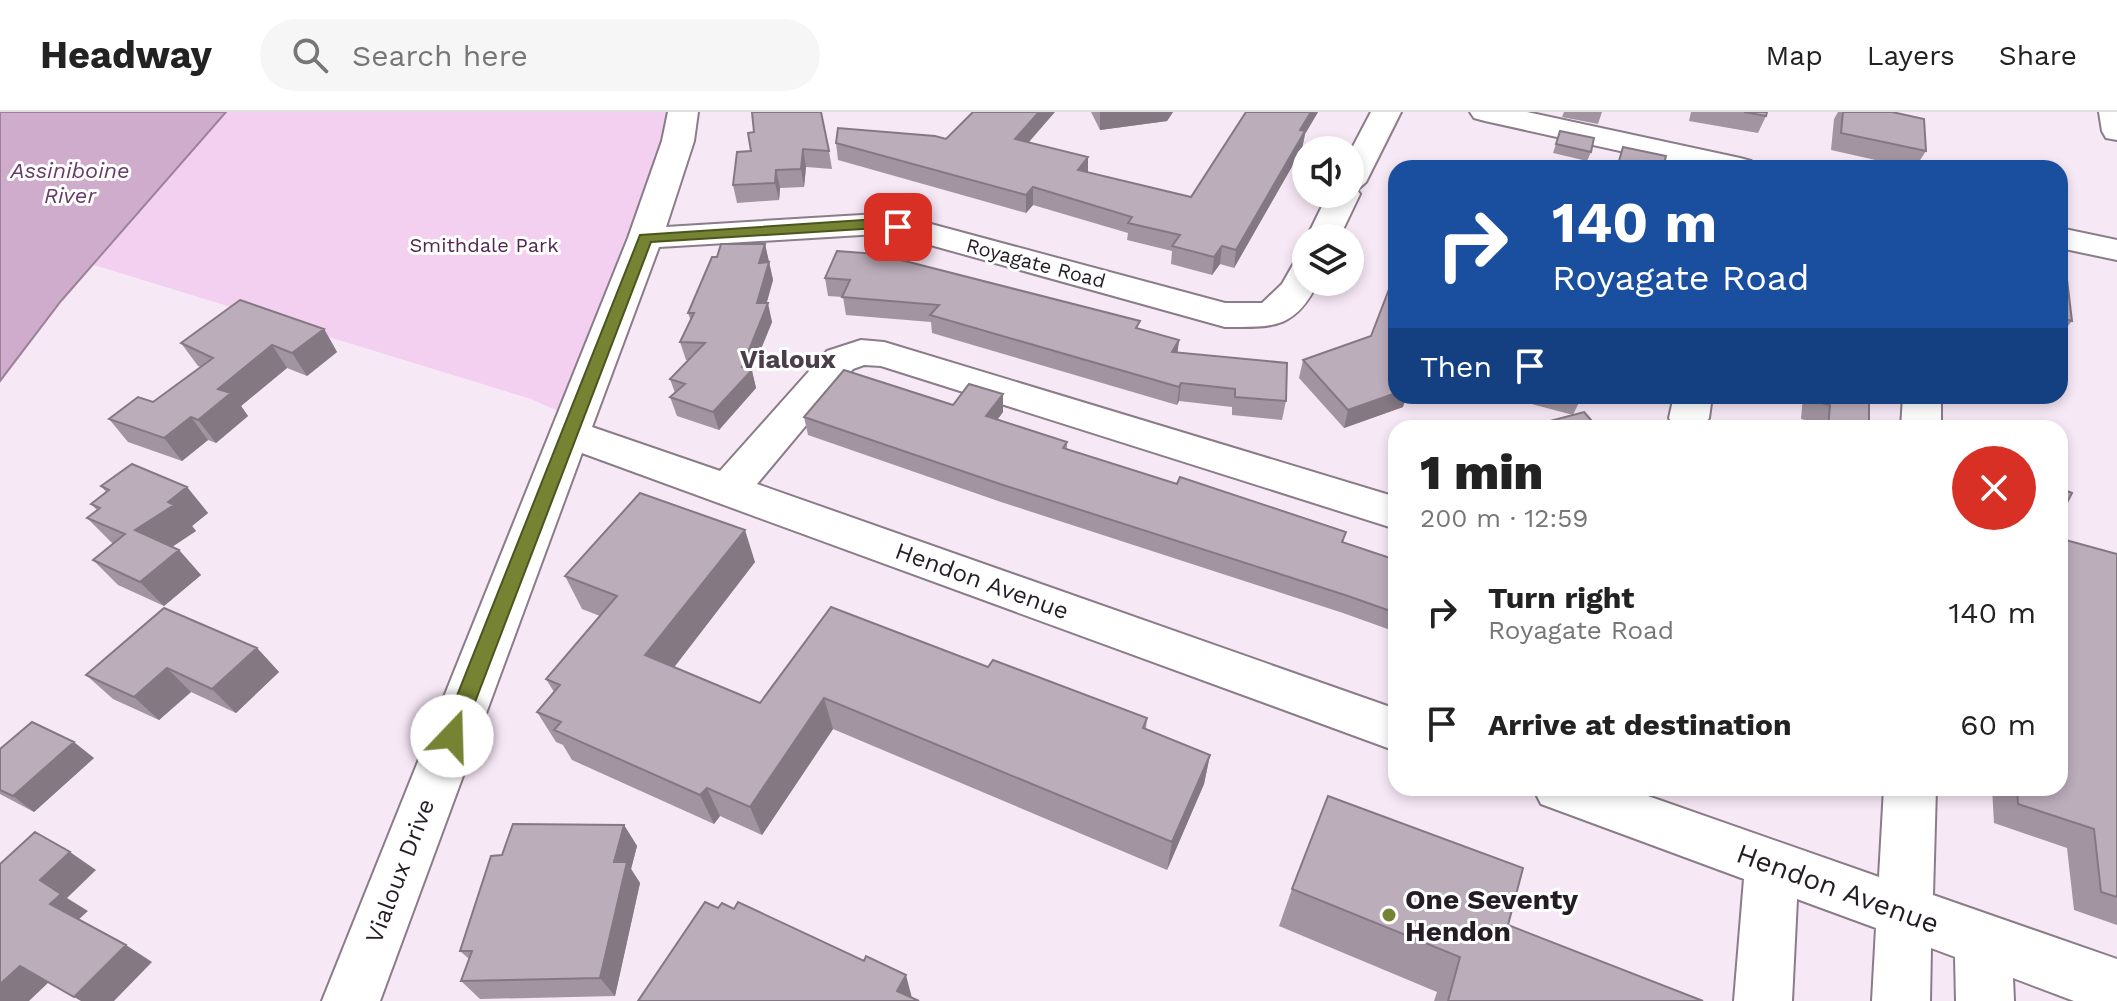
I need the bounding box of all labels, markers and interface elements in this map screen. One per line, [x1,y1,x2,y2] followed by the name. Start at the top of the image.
[260,19,820,91] search box
[40,33,212,77] text: Headway
[288,33,332,77] icon: search
[352,38,528,73] text: Search here
[1766,39,1823,72] text: Map
[1867,39,1955,72] text: Layers
[1999,39,2077,72] text: Share
[1292,136,1364,296] map controls
[1292,136,1364,208] button: sound
[9,158,130,208] water label: Assiniboine River
[1552,190,1717,256] text: 140 m
[1420,192,1524,296] icon: right
[864,193,932,261] pin
[876,205,920,249] icon: arrive
[1292,224,1364,296] button: layers
[409,233,559,257] park label: Smithdale Park
[964,233,1108,293] street label: Royagate Road
[1552,257,1810,299] text: Royagate Road
[740,344,837,374] district label: Vialoux
[1508,344,1552,388] icon: arrive
[1420,349,1492,384] text: Then
[1420,444,1543,501] text: 1 min
[1952,446,2036,530] button: close
[1420,503,1588,533] text: 200 m · 12:59
[891,537,1073,625] street label: Hendon Avenue
[1488,580,1634,615] text: Turn right
[1420,590,1464,634] icon: right
[1948,595,2036,630] text: 140 m
[1488,615,1674,645] text: Royagate Road
[410,694,494,778] position arrow
[1420,702,1464,746] icon: arrive
[1488,707,1792,742] text: Arrive at destination
[1960,707,2036,742] text: 60 m
[360,795,440,947] street label: Vialoux Drive
[1732,837,1944,940] street label: Hendon Avenue
[1405,883,1578,948] place label: One Seventy Hendon
[1380,906,1398,924] marker: One Seventy Hendon

